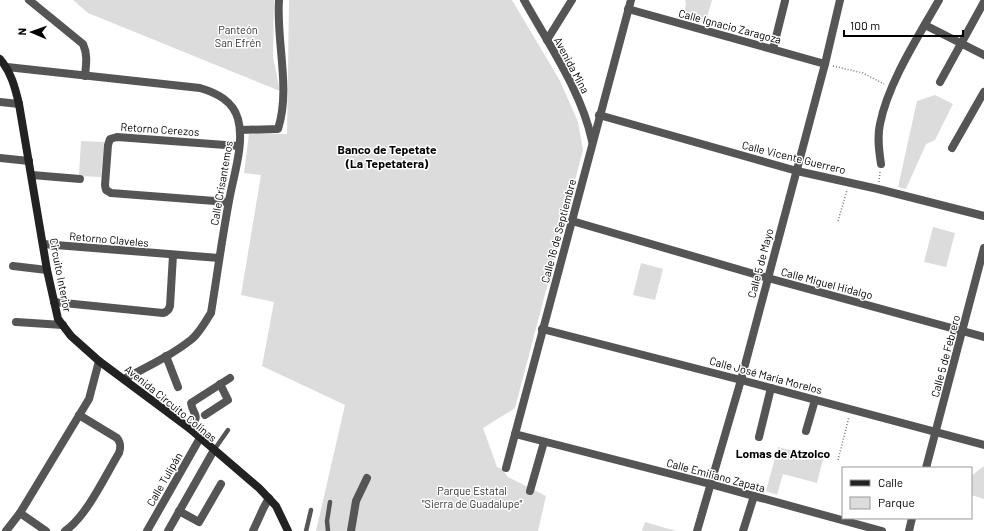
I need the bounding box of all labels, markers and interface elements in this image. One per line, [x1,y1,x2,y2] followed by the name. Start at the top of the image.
[677,6,783,46] street label: Calle Ignacio Zaragoza
[12,12,52,52] north arrow
[844,12,963,38] scale bar
[850,18,880,32] text: 100 m
[215,23,261,49] park label: Panteón San Efrén
[15,28,28,36] text: N
[552,35,592,95] street label: Avenida Mina
[120,120,200,138] street label: Retorno Cerezos
[741,138,847,176] street label: Calle Vicente Guerrero
[207,140,235,226] street label: Calle Crisantemos
[337,142,437,170] district label: Banco de Tepetate (La Tepetatera)
[538,177,578,284] street label: Calle 16 de Septiembre
[744,227,776,299] street label: Calle 5 de Mayo
[69,229,149,249] street label: Retorno Claveles
[47,237,75,313] street label: Circuito Interior
[780,265,874,301] street label: Calle Miguel Hidalgo
[928,313,962,399] street label: Calle 5 de Febrero
[708,354,824,396] street label: Calle José María Morelos
[122,362,220,444] street label: Avenida Circuito Colinas
[736,446,831,460] district label: Lomas de Atzolco
[143,450,185,508] street label: Calle Tulipán
[665,456,767,494] street label: Calle Emiliano Zapata
[842,467,972,519] legend
[878,475,903,489] text: Calle
[422,484,522,510] park label: Parque Estatal "Sierra de Guadalupe"
[878,495,915,509] text: Parque

